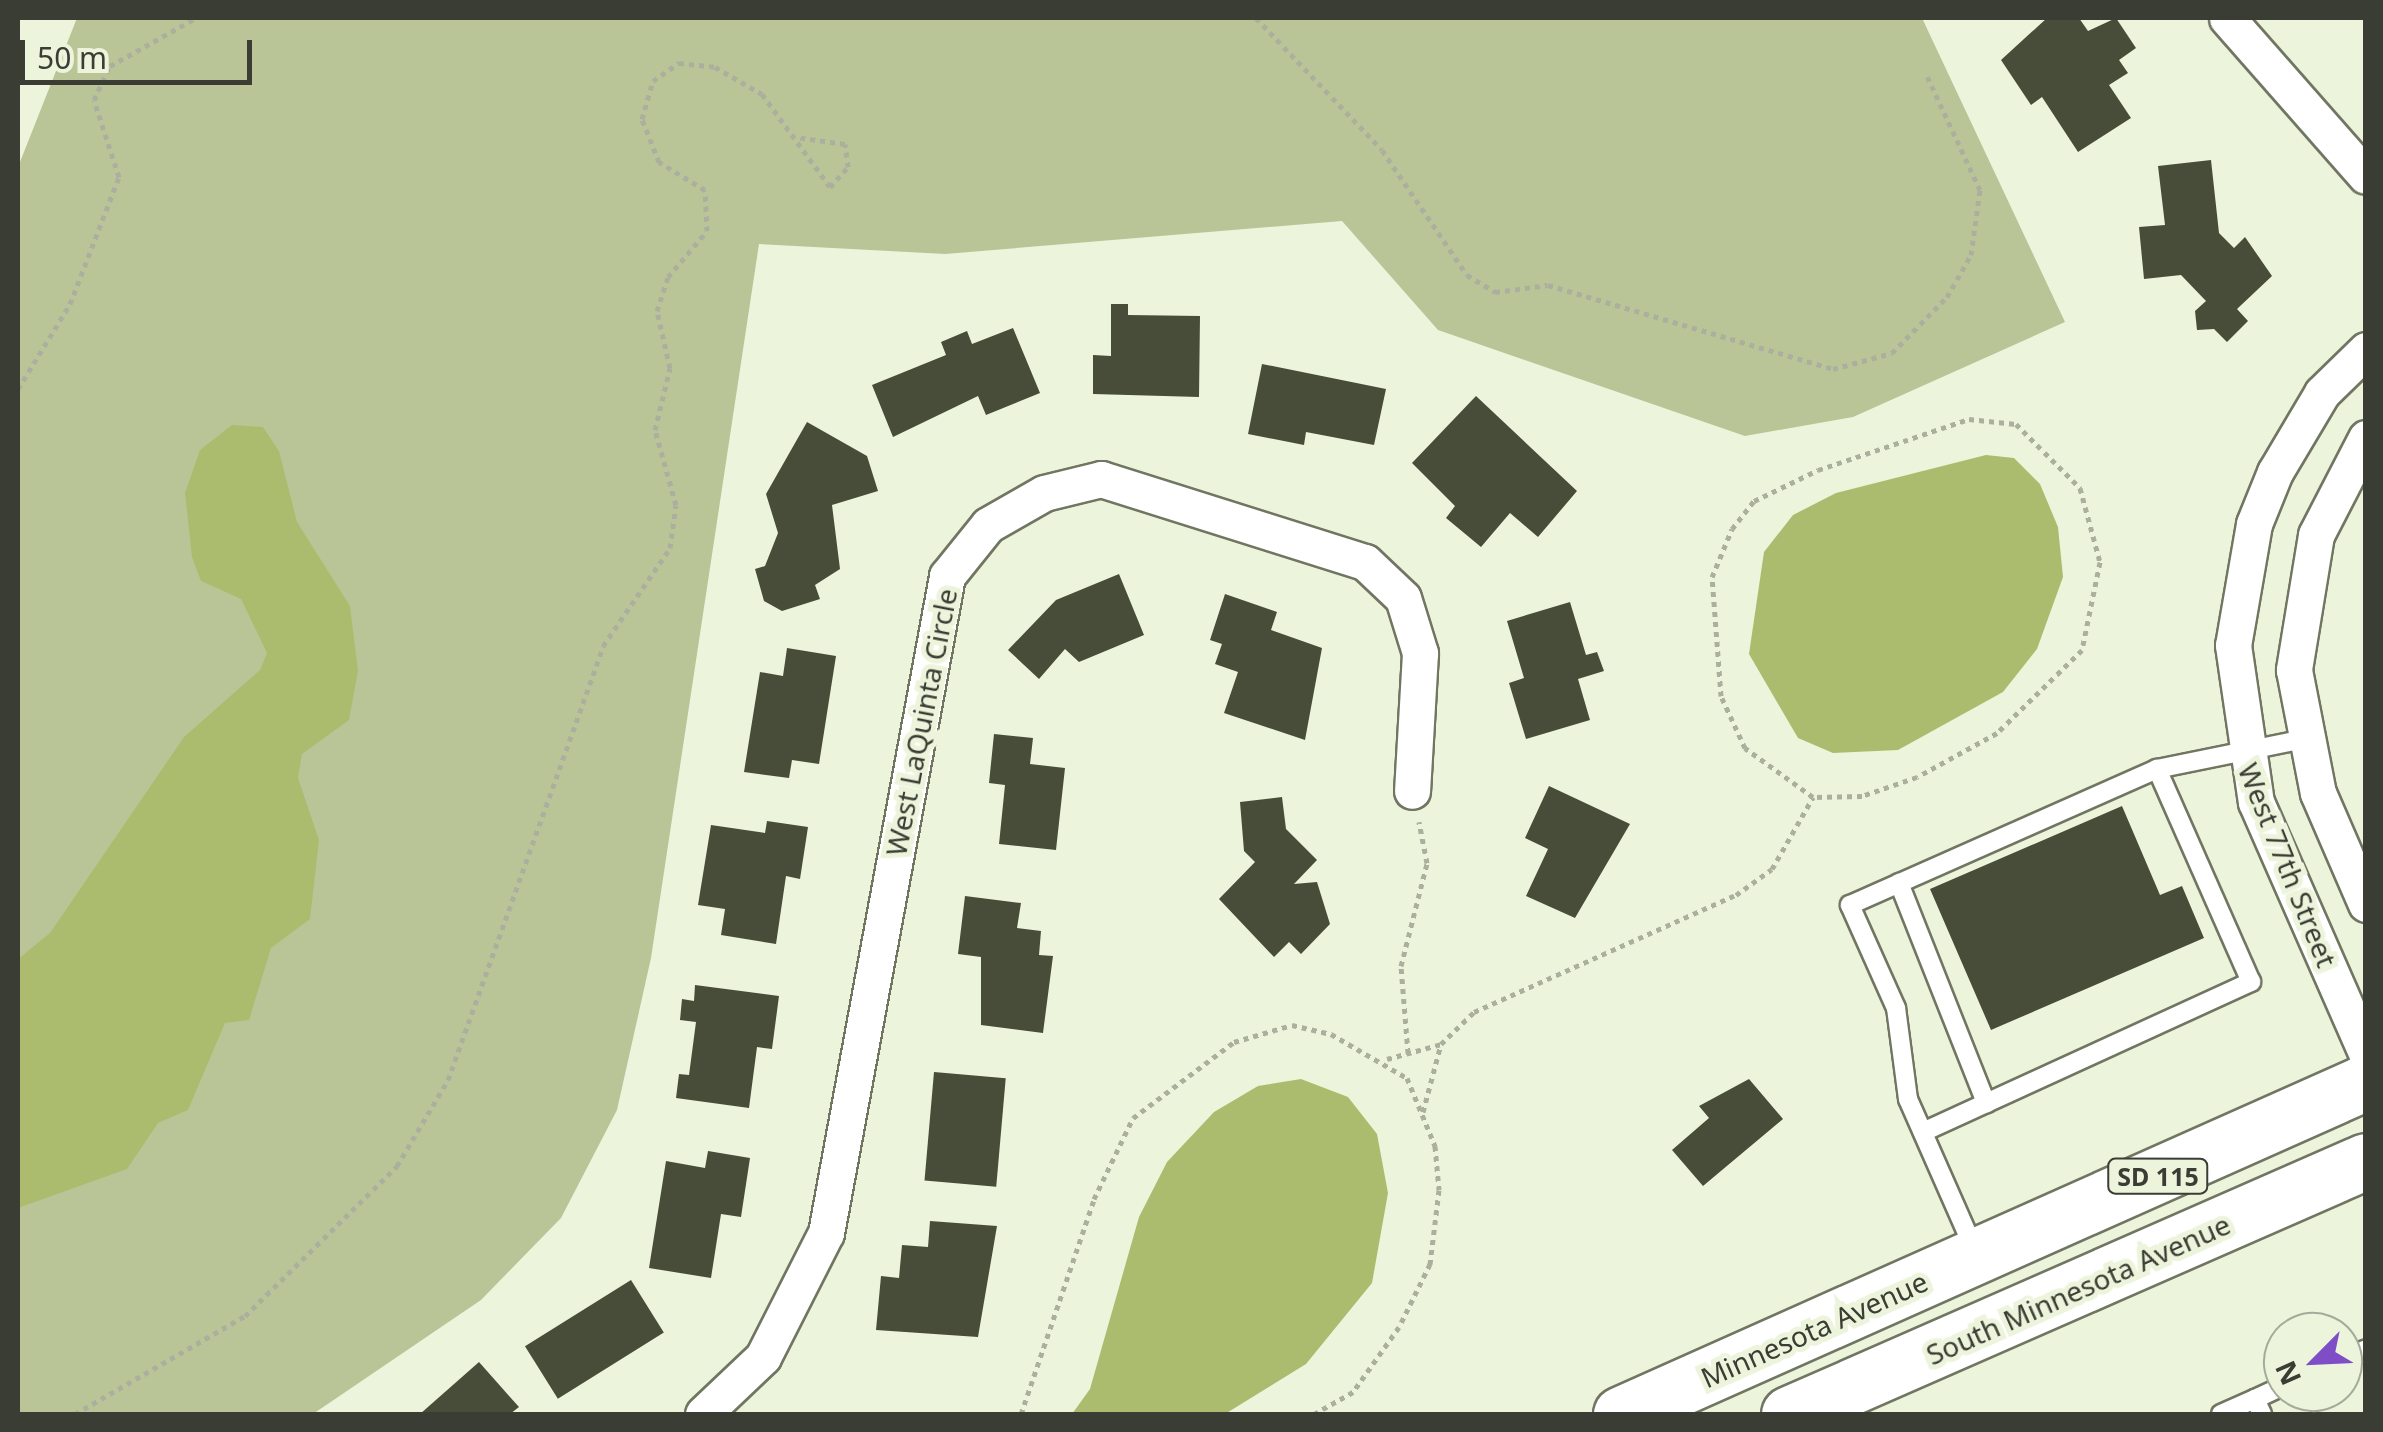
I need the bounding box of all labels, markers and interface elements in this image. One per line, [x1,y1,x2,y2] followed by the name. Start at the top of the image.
[25,20,258,82] scale bar
[37,37,107,78] text: 50 m
[879,585,963,859] street label: West LaQuinta Circle
[2232,758,2344,972] street label: West 77th Street
[2106,1156,2210,1196] road number: SD 115
[1921,1207,2235,1371] street label: South Minnesota Avenue
[1695,1264,1933,1394] street label: Minnesota Avenue
[2263,1312,2363,1412] north arrow
[2265,1355,2309,1392] text: N

